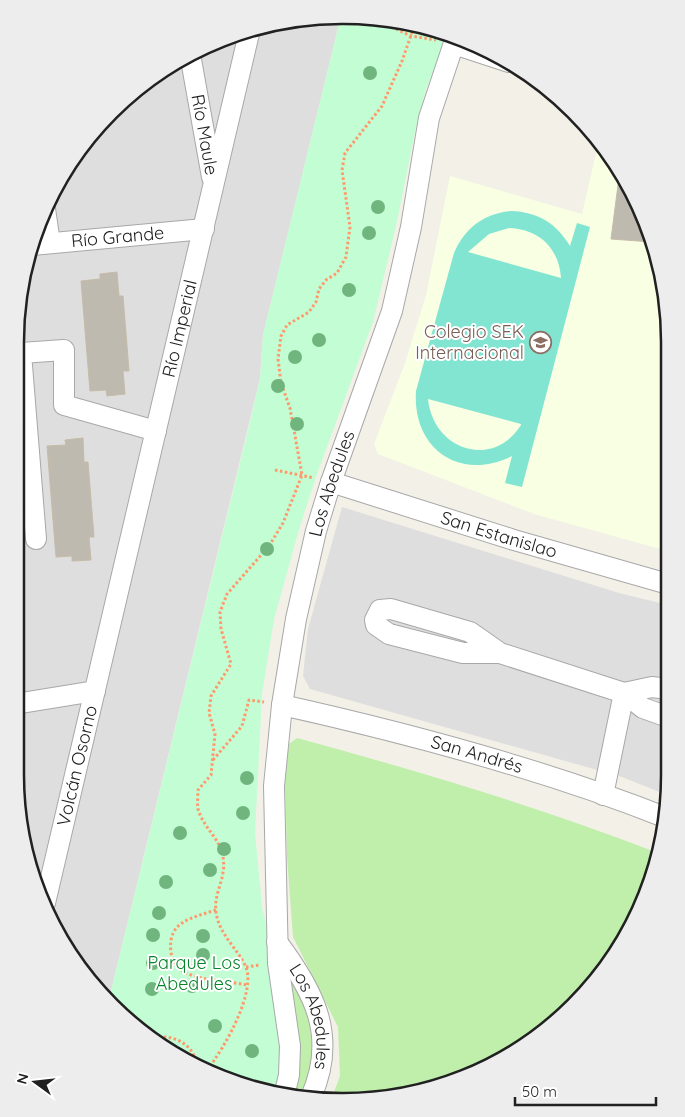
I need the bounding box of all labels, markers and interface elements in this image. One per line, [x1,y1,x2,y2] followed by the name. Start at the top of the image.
[186,92,223,177] street label: Río Maule
[70,221,165,252] street label: Río Grande
[157,277,202,380] street label: Río Imperial
[415,320,524,364] place label: Colegio SEK Internacional
[528,330,552,354] school or university icon: Colegio SEK Internacional
[303,427,359,539] street label: Los Abedules
[438,505,560,563] street label: San Estanislao
[51,703,102,828] street label: Volcán Osorno
[428,730,526,778] street label: San Andrés
[147,951,241,995] park label: Parque Los Abedules
[284,959,335,1072] street label: Los Abedules
[10,1057,60,1107] north arrow
[12,1071,32,1086] text: N
[515,1074,656,1106] scale bar
[522,1082,557,1101] text: 50 m

